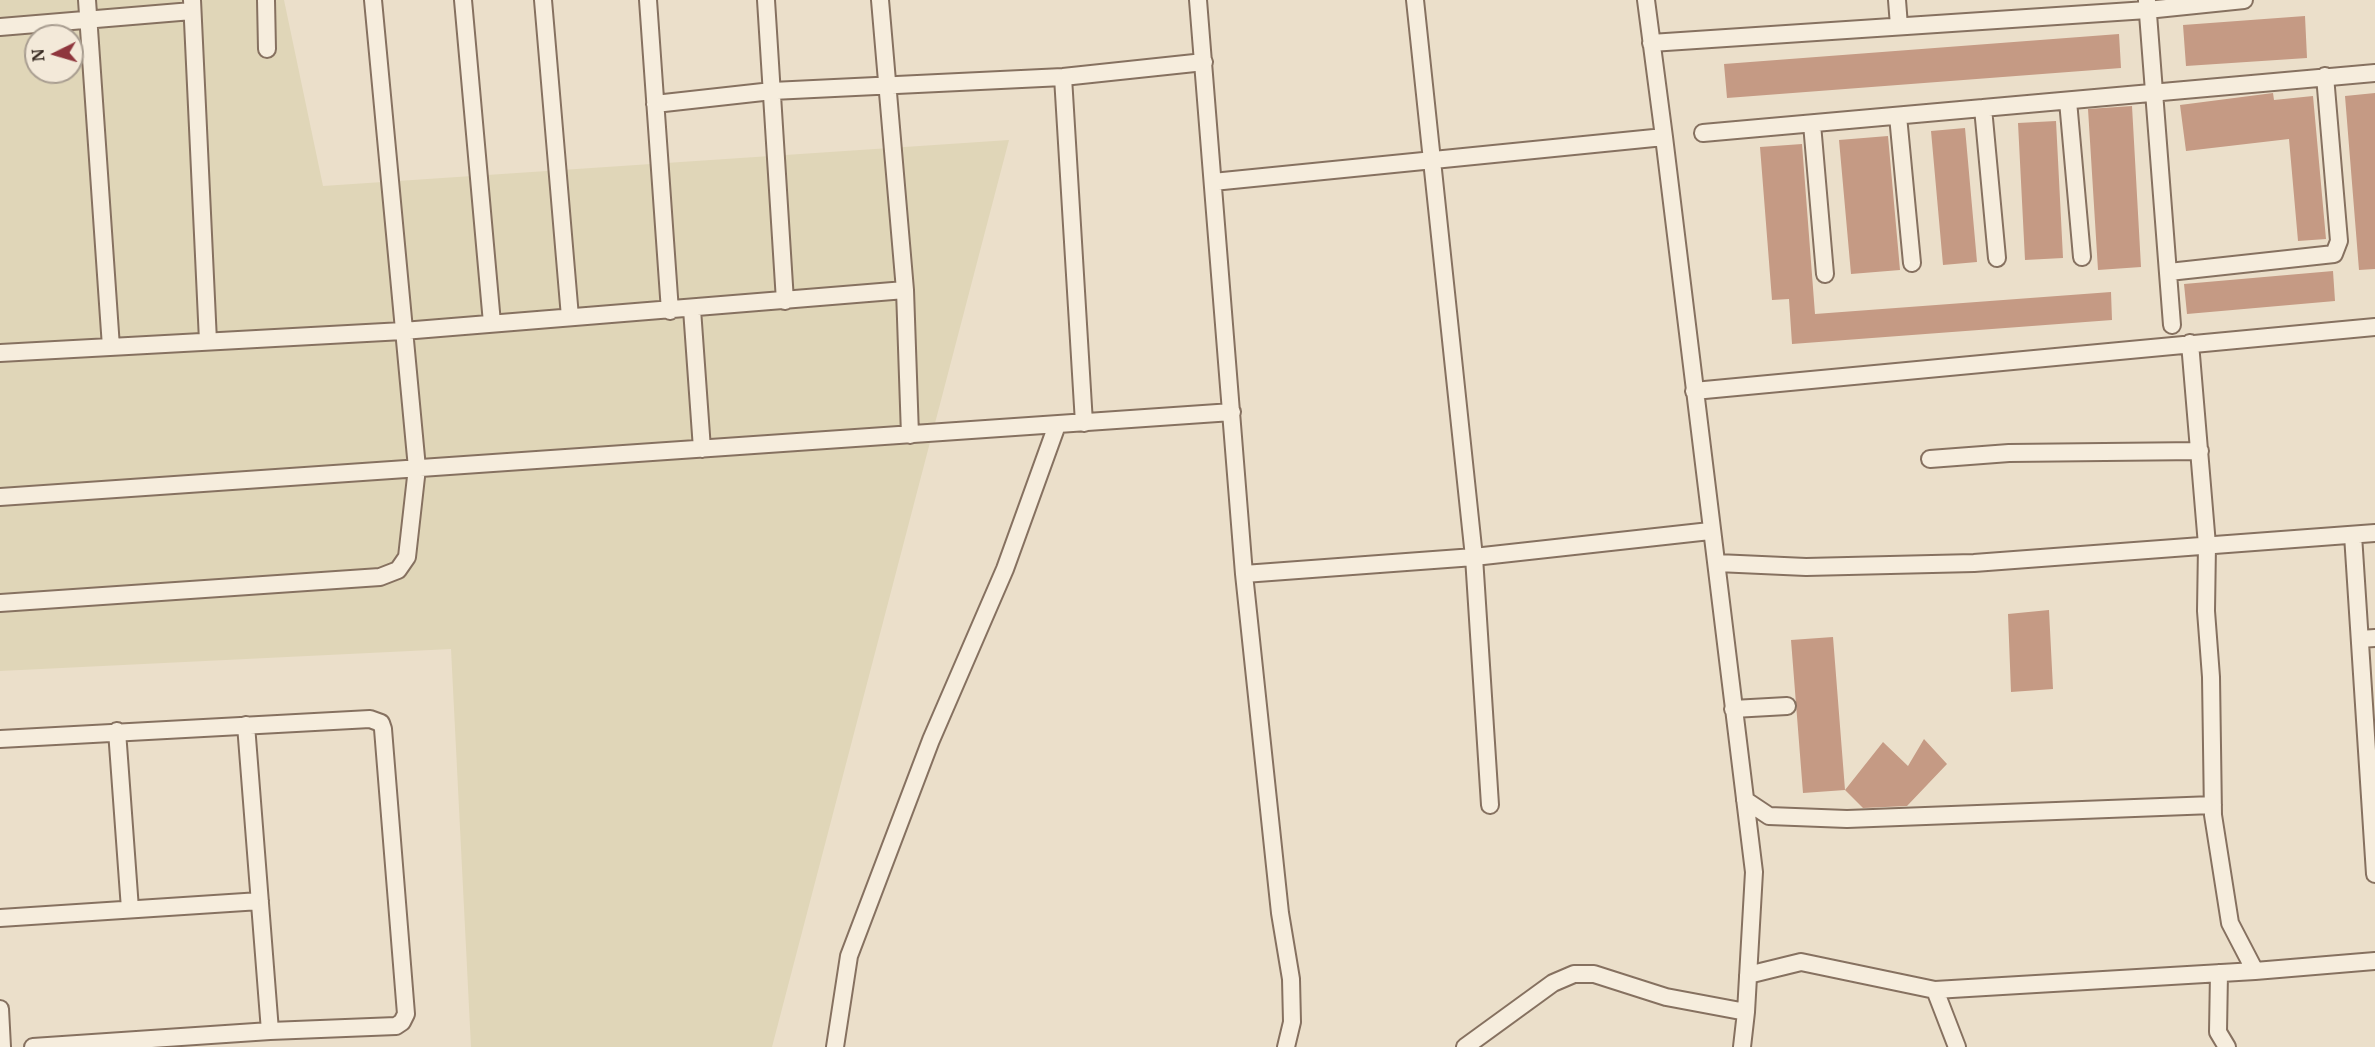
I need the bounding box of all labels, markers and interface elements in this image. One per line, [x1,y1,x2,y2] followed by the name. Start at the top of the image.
[24,24,84,84] north arrow
[28,48,49,63] text: N

